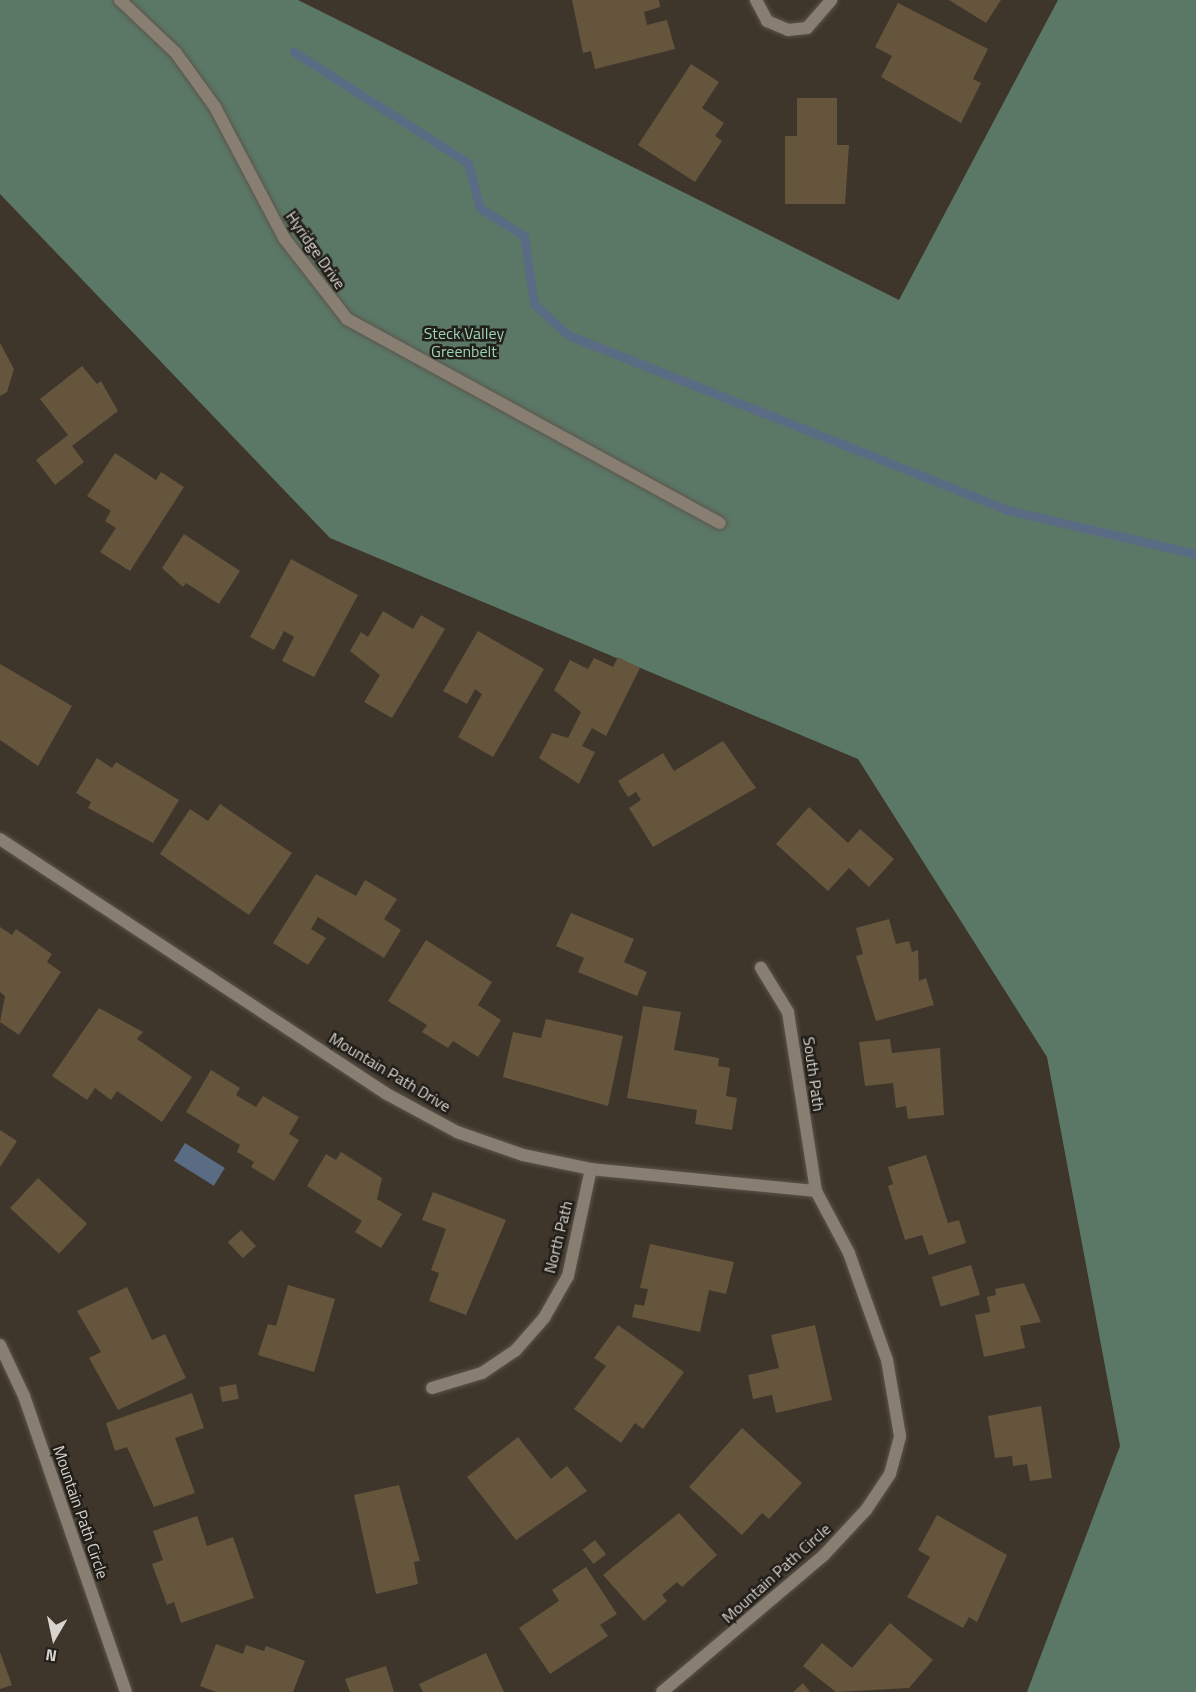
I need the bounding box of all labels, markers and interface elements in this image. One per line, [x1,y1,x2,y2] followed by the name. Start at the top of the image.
[282,207,350,293] street label: Hyridge Drive
[424,323,504,361] park label: Steck Valley Greenbelt
[326,1028,454,1116] street label: Mountain Path Drive
[799,1036,829,1112] street label: South Path
[540,1199,576,1275] street label: North Path
[49,1443,113,1581] street label: Mountain Path Circle
[718,1519,834,1627] street label: Mountain Path Circle
[24,1608,84,1668] north arrow
[44,1643,59,1668] text: N

